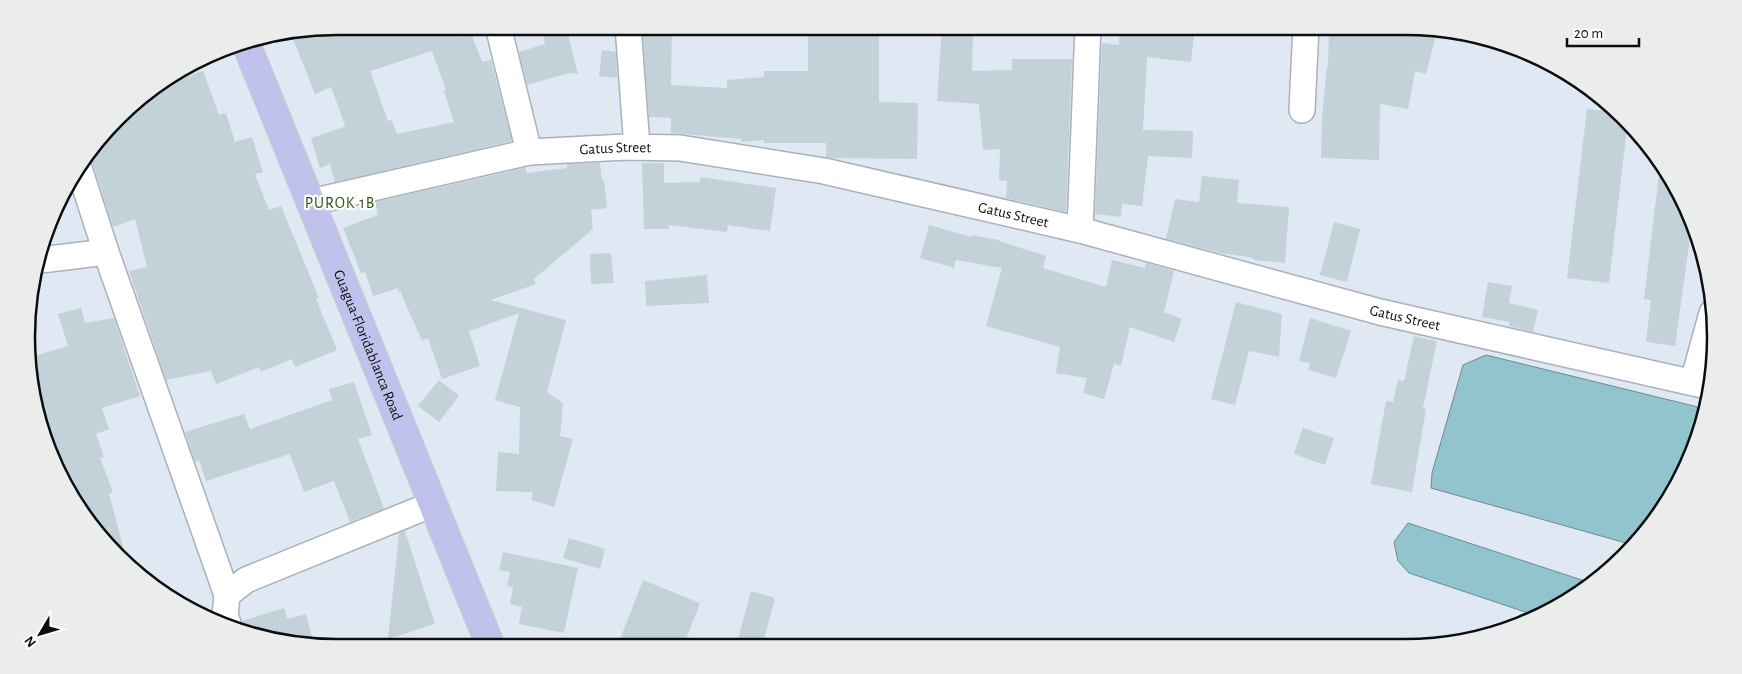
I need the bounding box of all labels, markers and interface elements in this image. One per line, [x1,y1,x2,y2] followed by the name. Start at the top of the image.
[1567,15,1640,47] scale bar
[1574,26,1603,41] text: 20 m
[579,140,651,157] street label: Gatus Street
[305,195,375,211] district label: PUROK 1B
[977,200,1050,231] street label: Gatus Street
[331,268,405,423] street label: Guagua-Floridablanca Road
[1368,303,1442,333] street label: Gatus Street
[15,609,65,659] north arrow
[22,633,39,650] text: N

